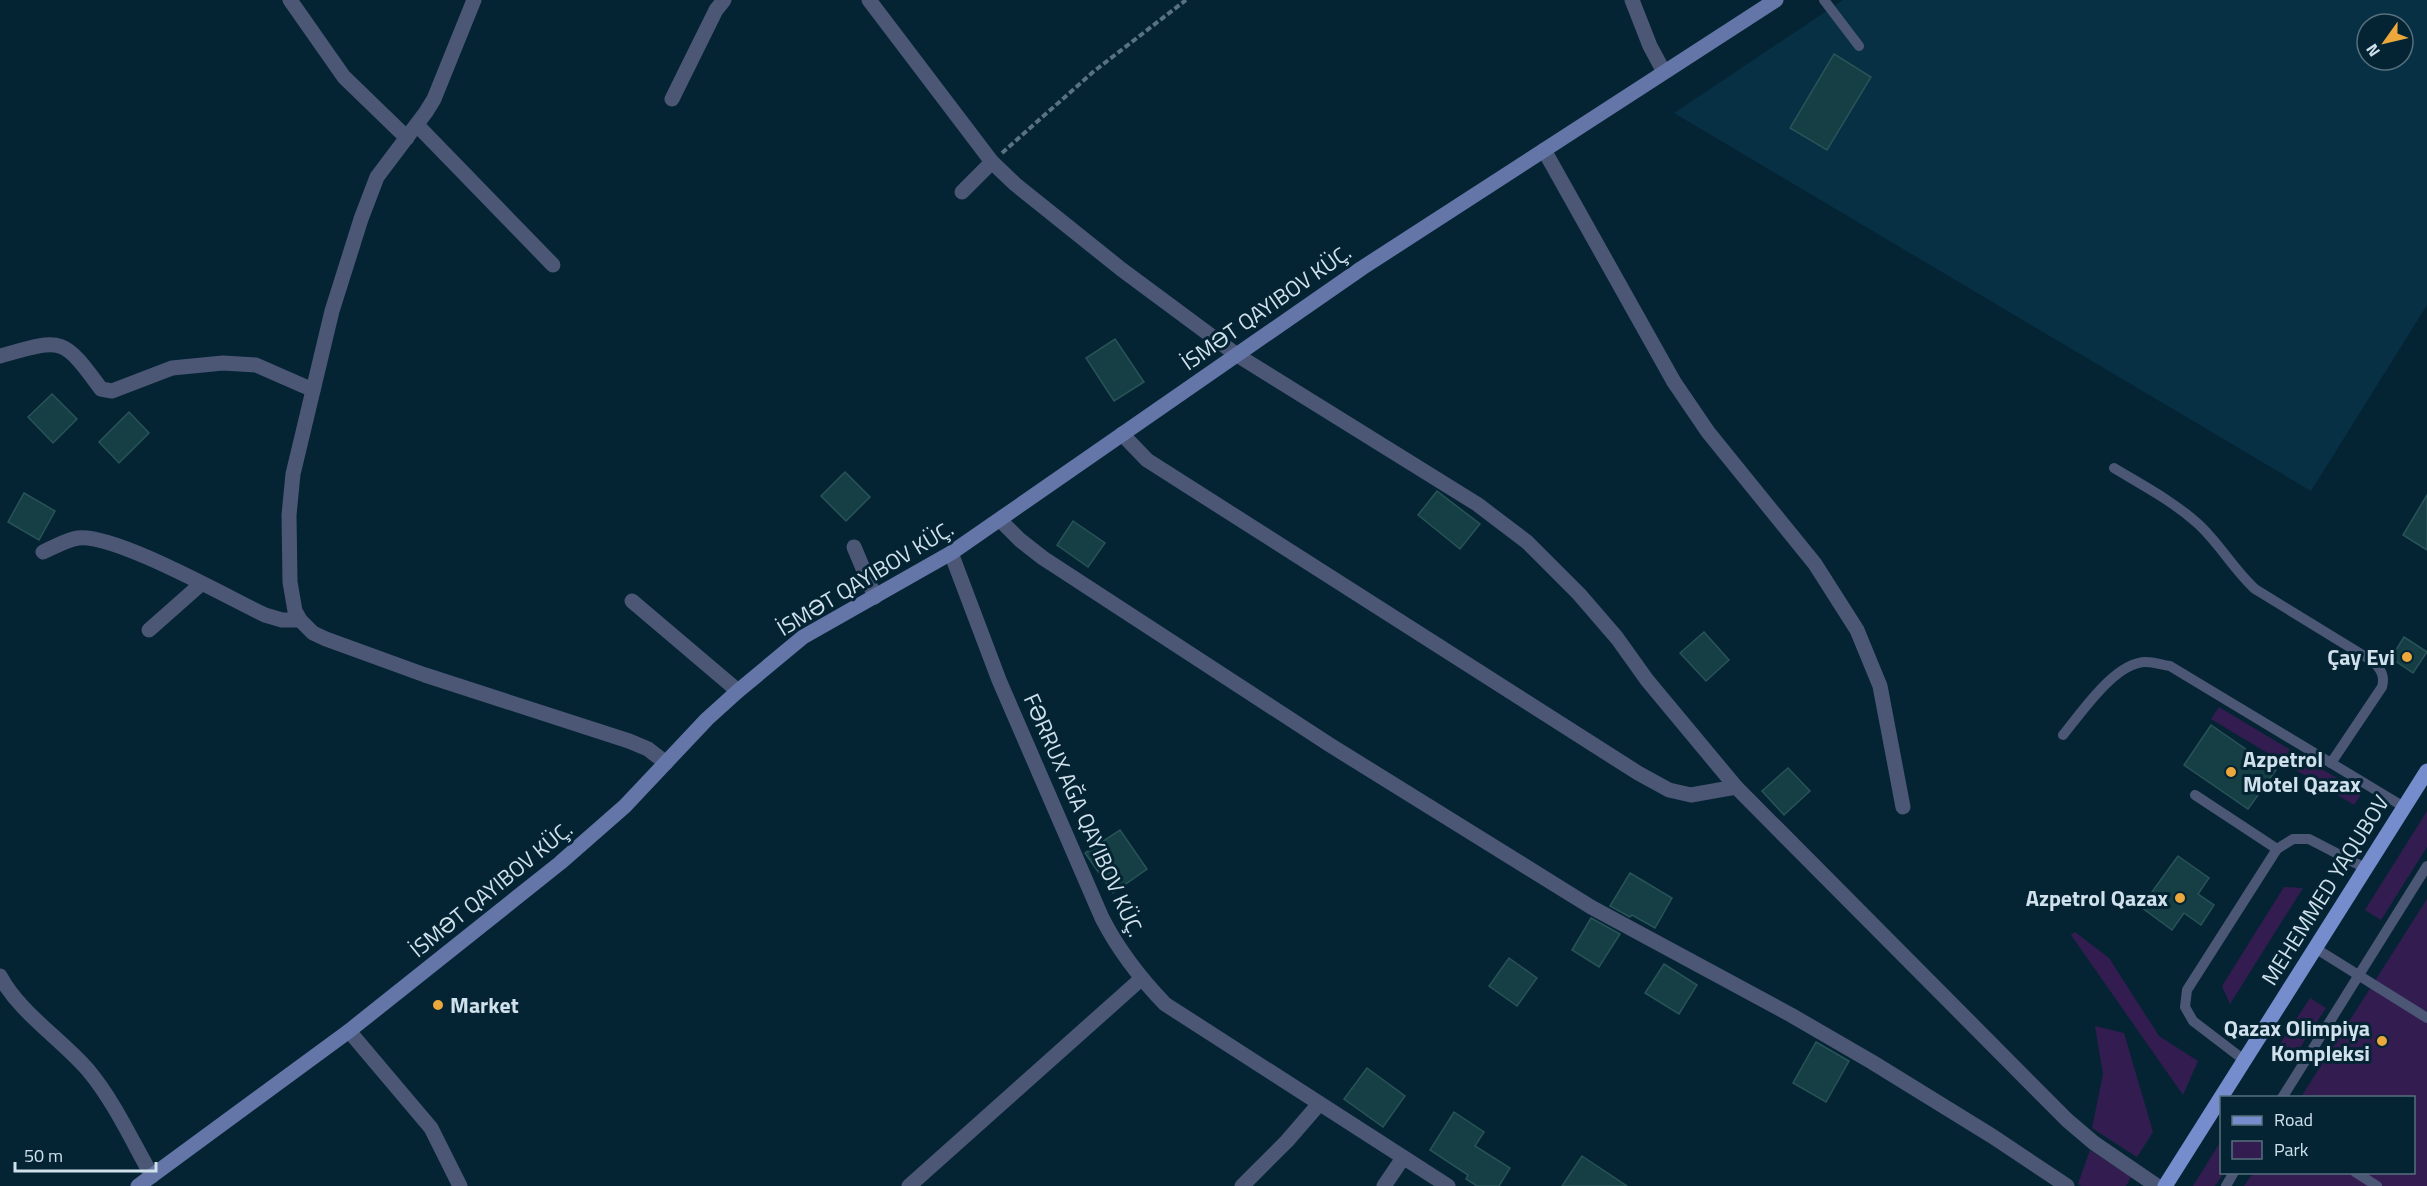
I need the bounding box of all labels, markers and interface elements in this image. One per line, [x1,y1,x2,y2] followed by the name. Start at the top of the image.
[2355,12,2415,72] north arrow
[2360,39,2386,62] text: N
[1174,235,1358,379] street label: İSMƏT QAYIBOV KÜÇ.
[770,512,960,644] street label: İSMƏT QAYIBOV KÜÇ.
[2327,640,2395,674] place label: Çay Evi
[2400,650,2414,664] marker: Çay Evi
[1015,688,1153,942] street label: FƏRRUX AĞA QAYIBOV KÜÇ.
[2243,742,2361,801] place label: Azpetrol Motel Qazax
[2224,765,2238,779] marker: Azpetrol Motel Qazax
[2253,788,2397,992] street label: MEHEMMED YAQUBOV
[402,812,580,966] street label: İSMƏT QAYIBOV KÜÇ.
[2026,881,2169,915] place label: Azpetrol Qazax
[2173,891,2187,905] marker: Azpetrol Qazax
[450,988,519,1022] place label: Market
[431,998,445,1012] marker: Market
[2224,1011,2370,1070] place label: Qazax Olimpiya Kompleksi
[2375,1034,2389,1048] marker: Qazax Olimpiya Kompleksi
[2220,1096,2415,1174] legend
[2274,1106,2313,1133] text: Road
[15,1135,156,1173] scale bar
[2274,1136,2309,1163] text: Park
[24,1142,63,1169] text: 50 m

